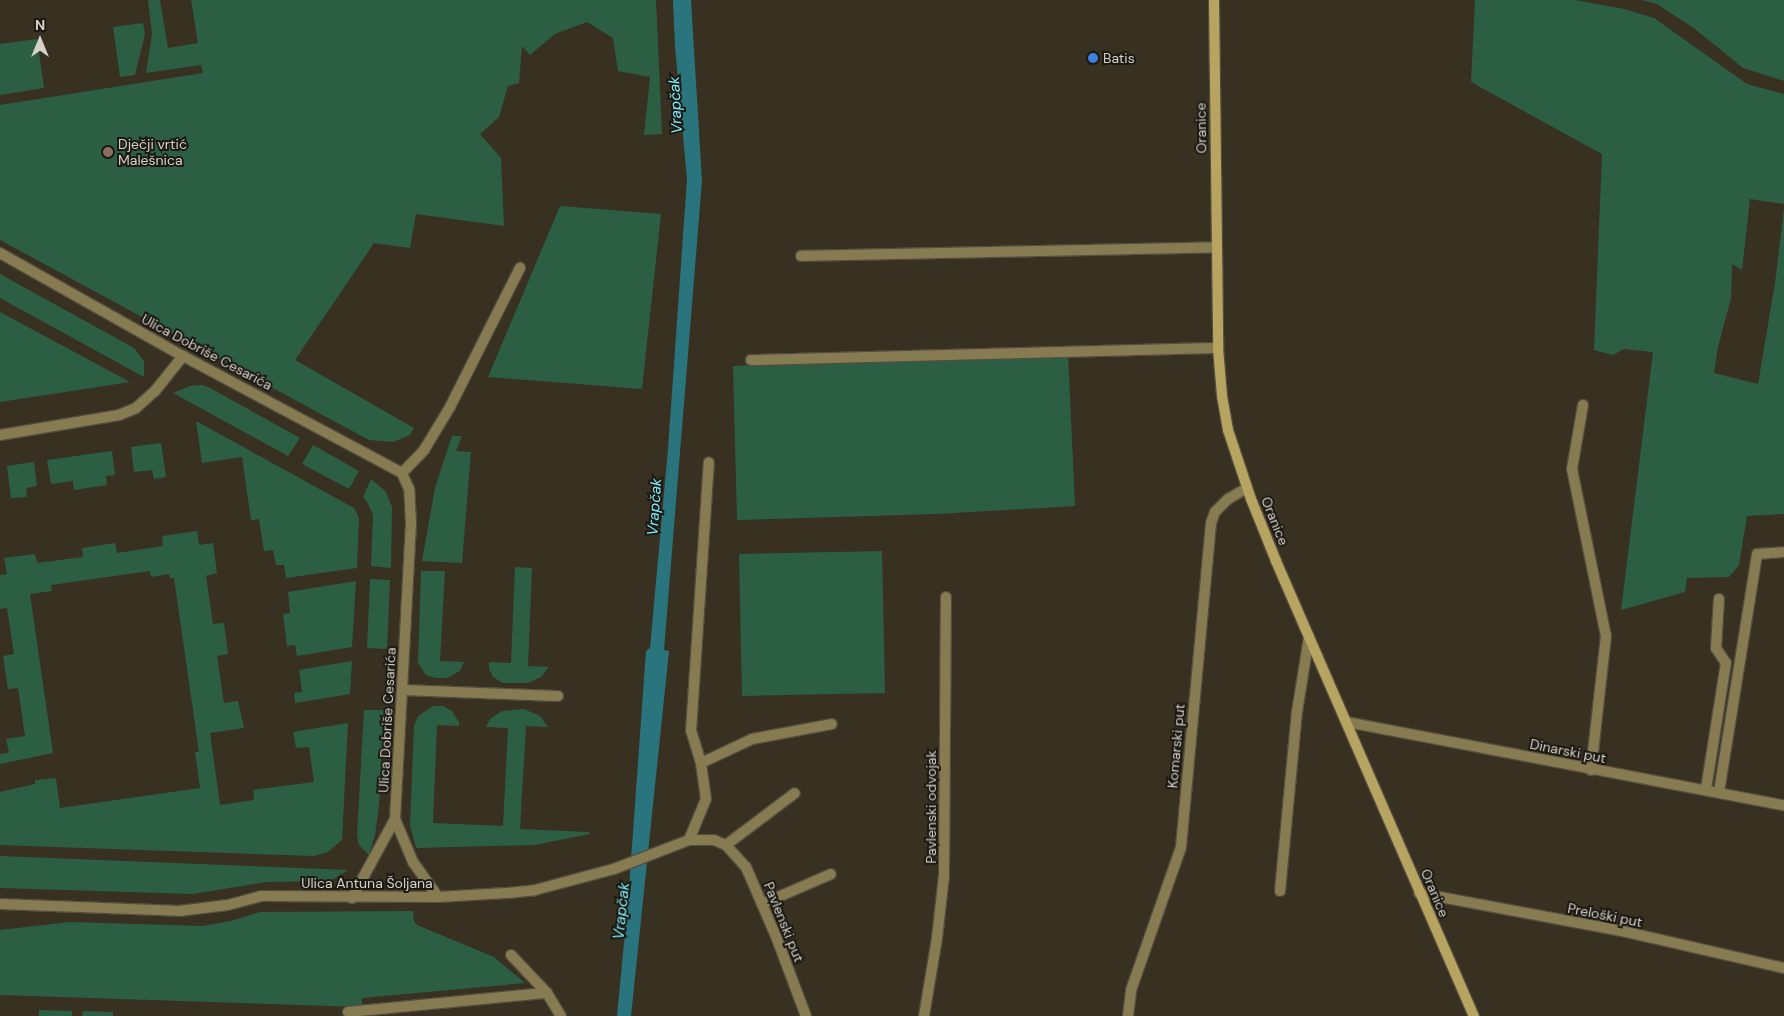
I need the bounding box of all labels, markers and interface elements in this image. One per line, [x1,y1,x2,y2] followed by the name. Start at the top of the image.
[15,15,65,65] north arrow
[35,16,45,34] text: N
[1103,50,1135,66] place label: Batis
[1087,52,1099,64] marker: Batis
[666,76,686,134] water label: Vrapčak
[1192,102,1210,154] street label: Oranice
[118,136,187,168] place label: Dječji vrtić Malešnica
[102,146,114,158] marker: Dječji vrtić Malešnica
[139,310,275,394] street label: Ulica Dobriše Cesarića
[644,478,666,536] water label: Vrapčak
[1258,494,1292,548] street label: Oranice
[375,647,399,793] street label: Ulica Dobriše Cesarića
[1164,703,1188,789] street label: Komarski put
[1528,735,1608,767] street label: Dinarski put
[923,750,939,864] street label: Pavlenski odvojak
[1417,866,1453,920] street label: Oranice
[301,875,433,891] street label: Ulica Antuna Šoljana
[760,879,808,965] street label: Pavlenski put
[610,881,634,941] water label: Vrapčak
[1566,900,1644,930] street label: Preloški put

